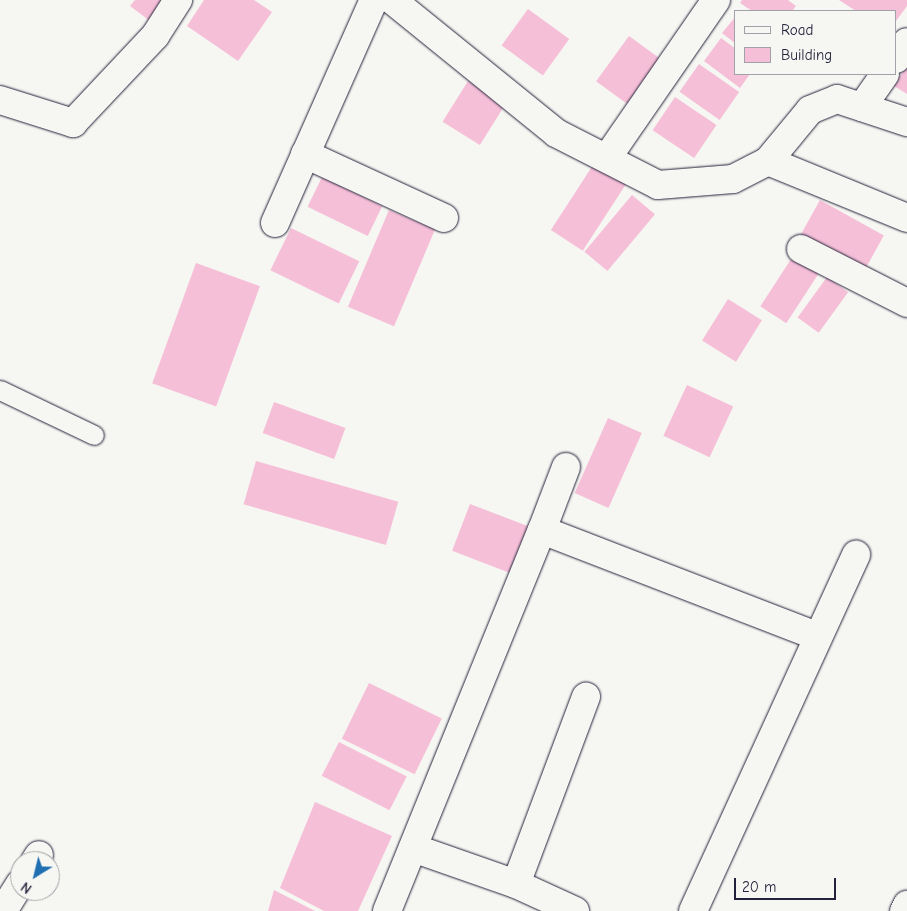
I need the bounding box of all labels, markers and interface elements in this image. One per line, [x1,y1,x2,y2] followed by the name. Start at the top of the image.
[734,10,897,75] legend
[781,21,813,39] text: Road
[781,46,832,64] text: Building
[10,851,60,901] north arrow
[737,868,840,900] scale bar
[18,878,35,897] text: N
[742,878,776,896] text: 20 m

